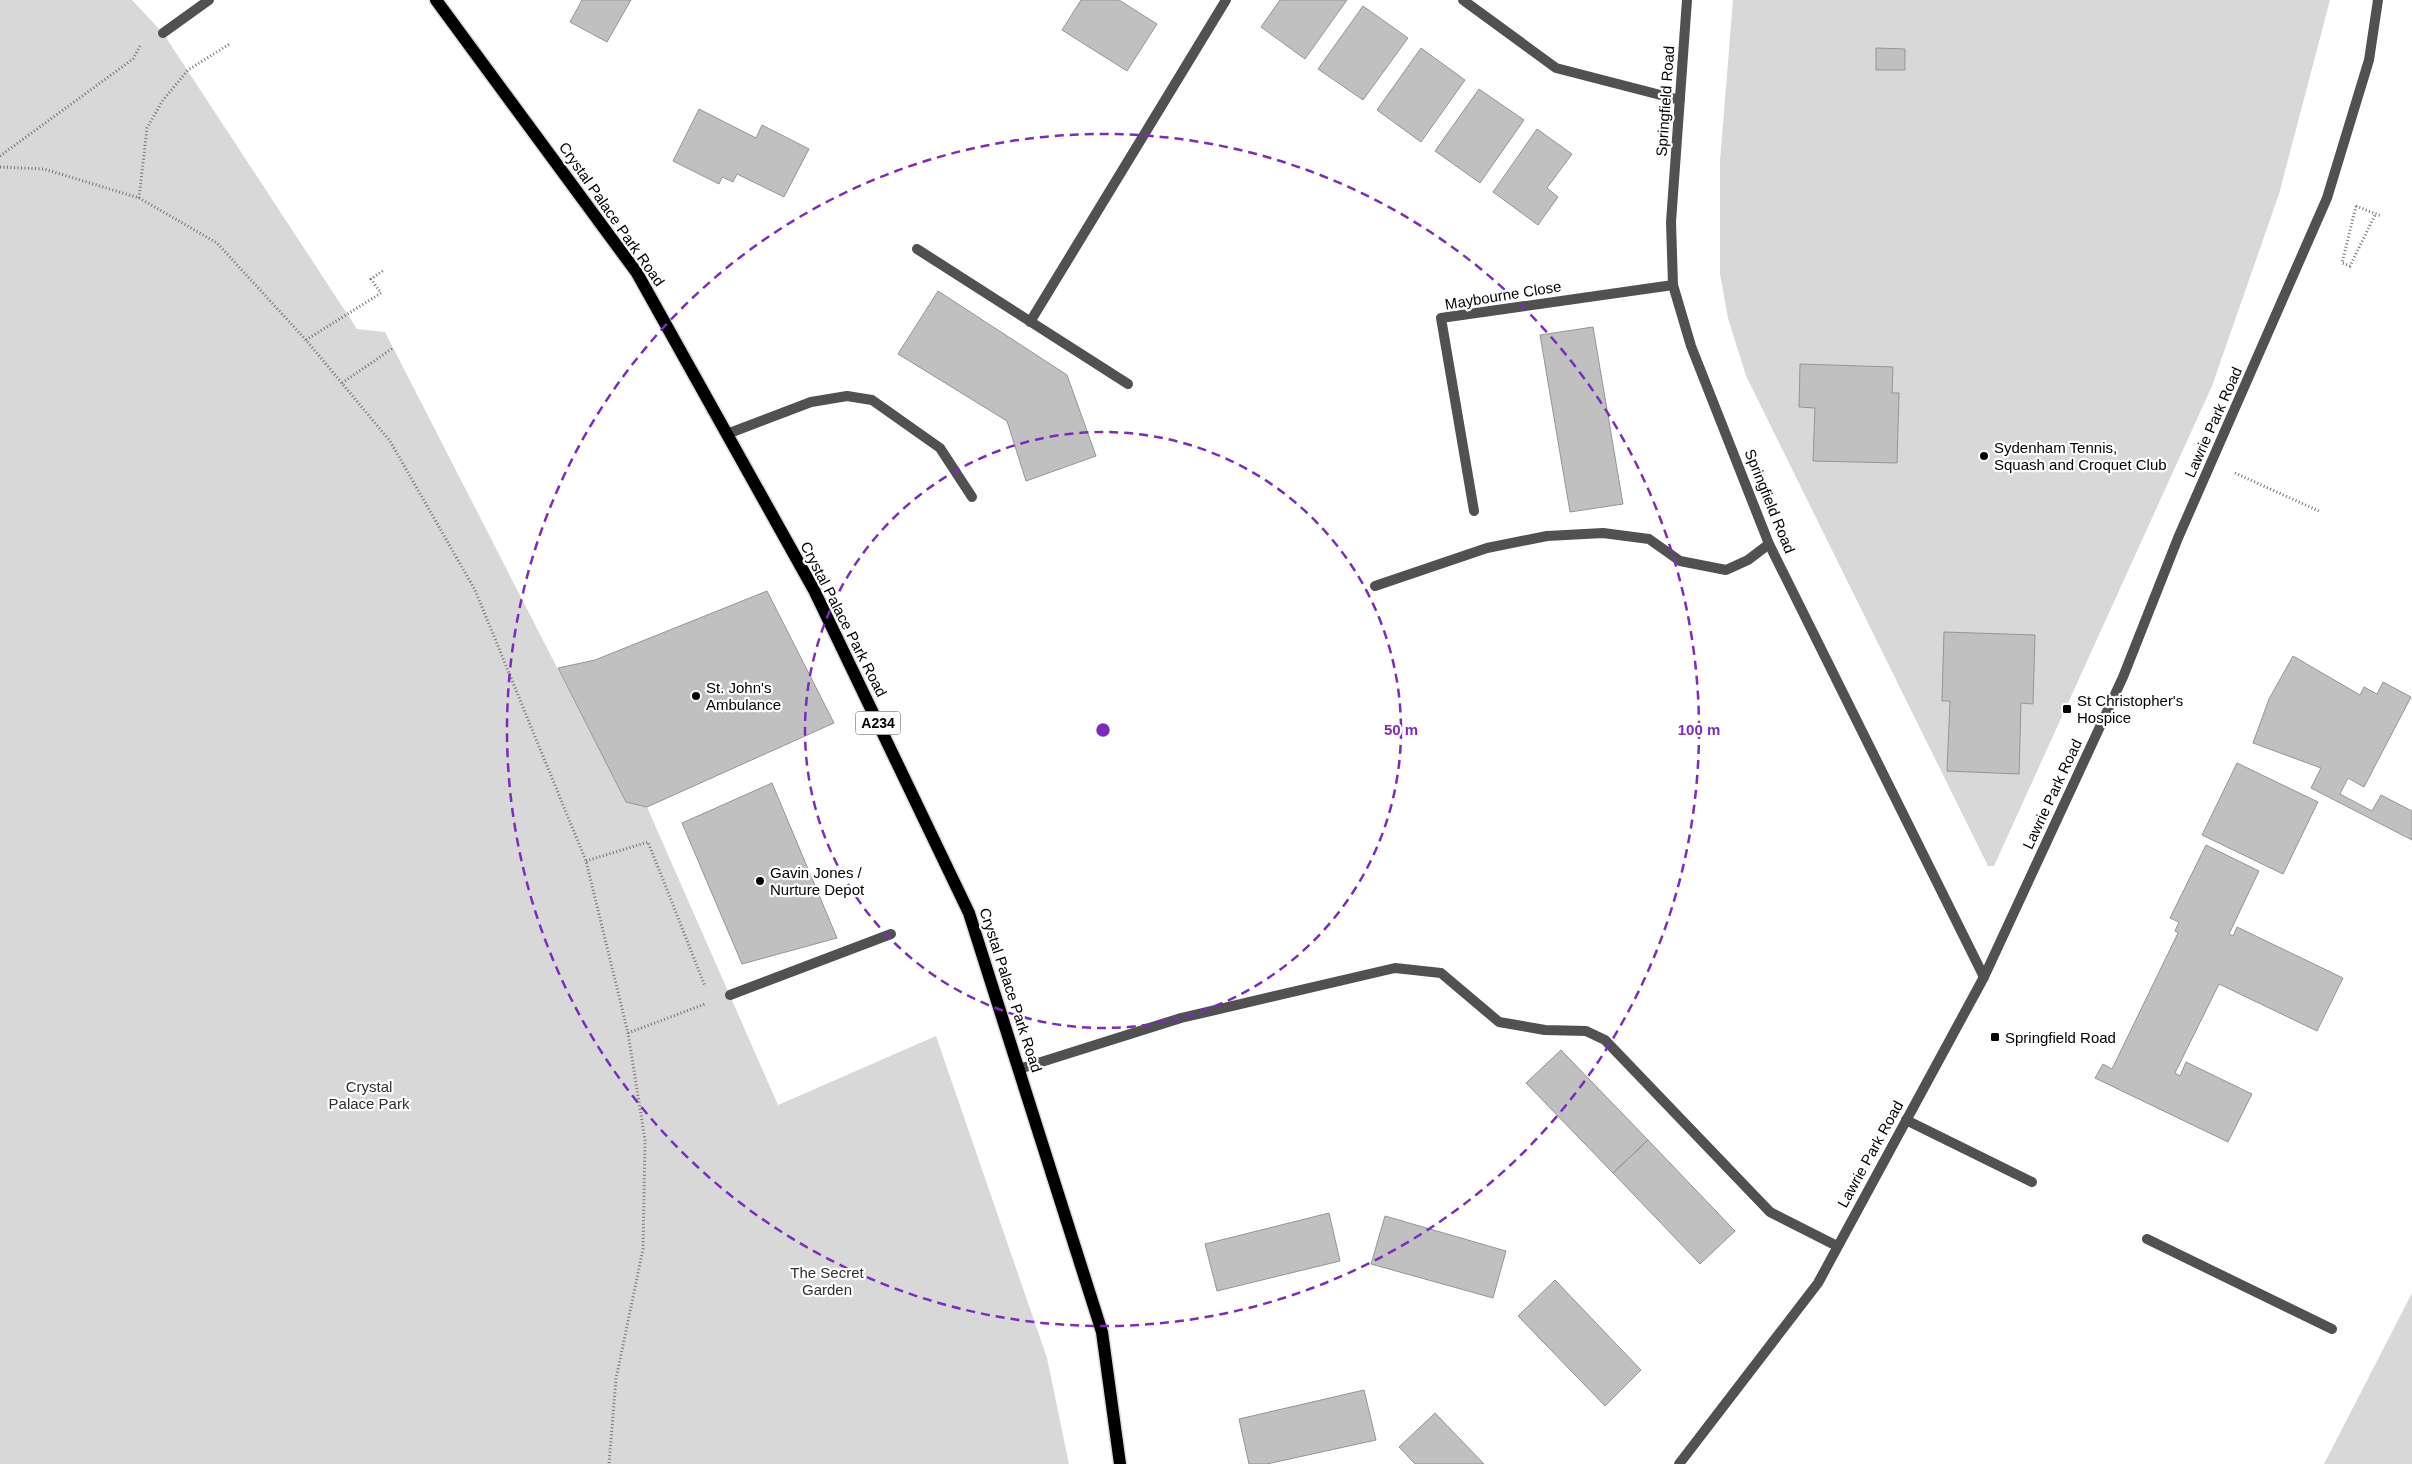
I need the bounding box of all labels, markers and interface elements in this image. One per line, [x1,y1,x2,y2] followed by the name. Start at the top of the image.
[1653,45,1677,157] street label: Springfield Road
[556,139,668,289] street label: Crystal Palace Park Road
[1444,277,1562,313] street label: Maybourne Close
[2181,364,2245,480] street label: Lawrie Park Road
[1994,439,2167,473] place label: Sydenham Tennis, Squash and Croquet Club
[1741,446,1799,556] street label: Springfield Road
[1978,450,1990,462] marker: Sydenham Tennis, Squash and Croquet Club
[797,539,891,699] street label: Crystal Palace Park Road
[706,679,781,713] place label: St. John's Ambulance
[690,690,702,702] marker: St. John's Ambulance
[2077,692,2183,726] place label: St Christopher's Hospice
[2061,703,2073,715] marker: St Christopher's Hospice
[856,711,900,734] road number: A234
[1094,721,1112,739] centre of rings
[1384,721,1418,738] text: 50 m
[1678,721,1720,738] text: 100 m
[2019,736,2085,852] street label: Lawrie Park Road
[770,864,865,898] place label: Gavin Jones / Nurture Depot
[754,875,766,887] marker: Gavin Jones / Nurture Depot
[976,906,1046,1074] street label: Crystal Palace Park Road
[2005,1029,2116,1046] place label: Springfield Road
[1989,1031,2001,1043] marker: Springfield Road
[329,1078,410,1112] park label: Crystal Palace Park
[1834,1098,1906,1210] street label: Lawrie Park Road
[790,1264,865,1298] park label: The Secret Garden

